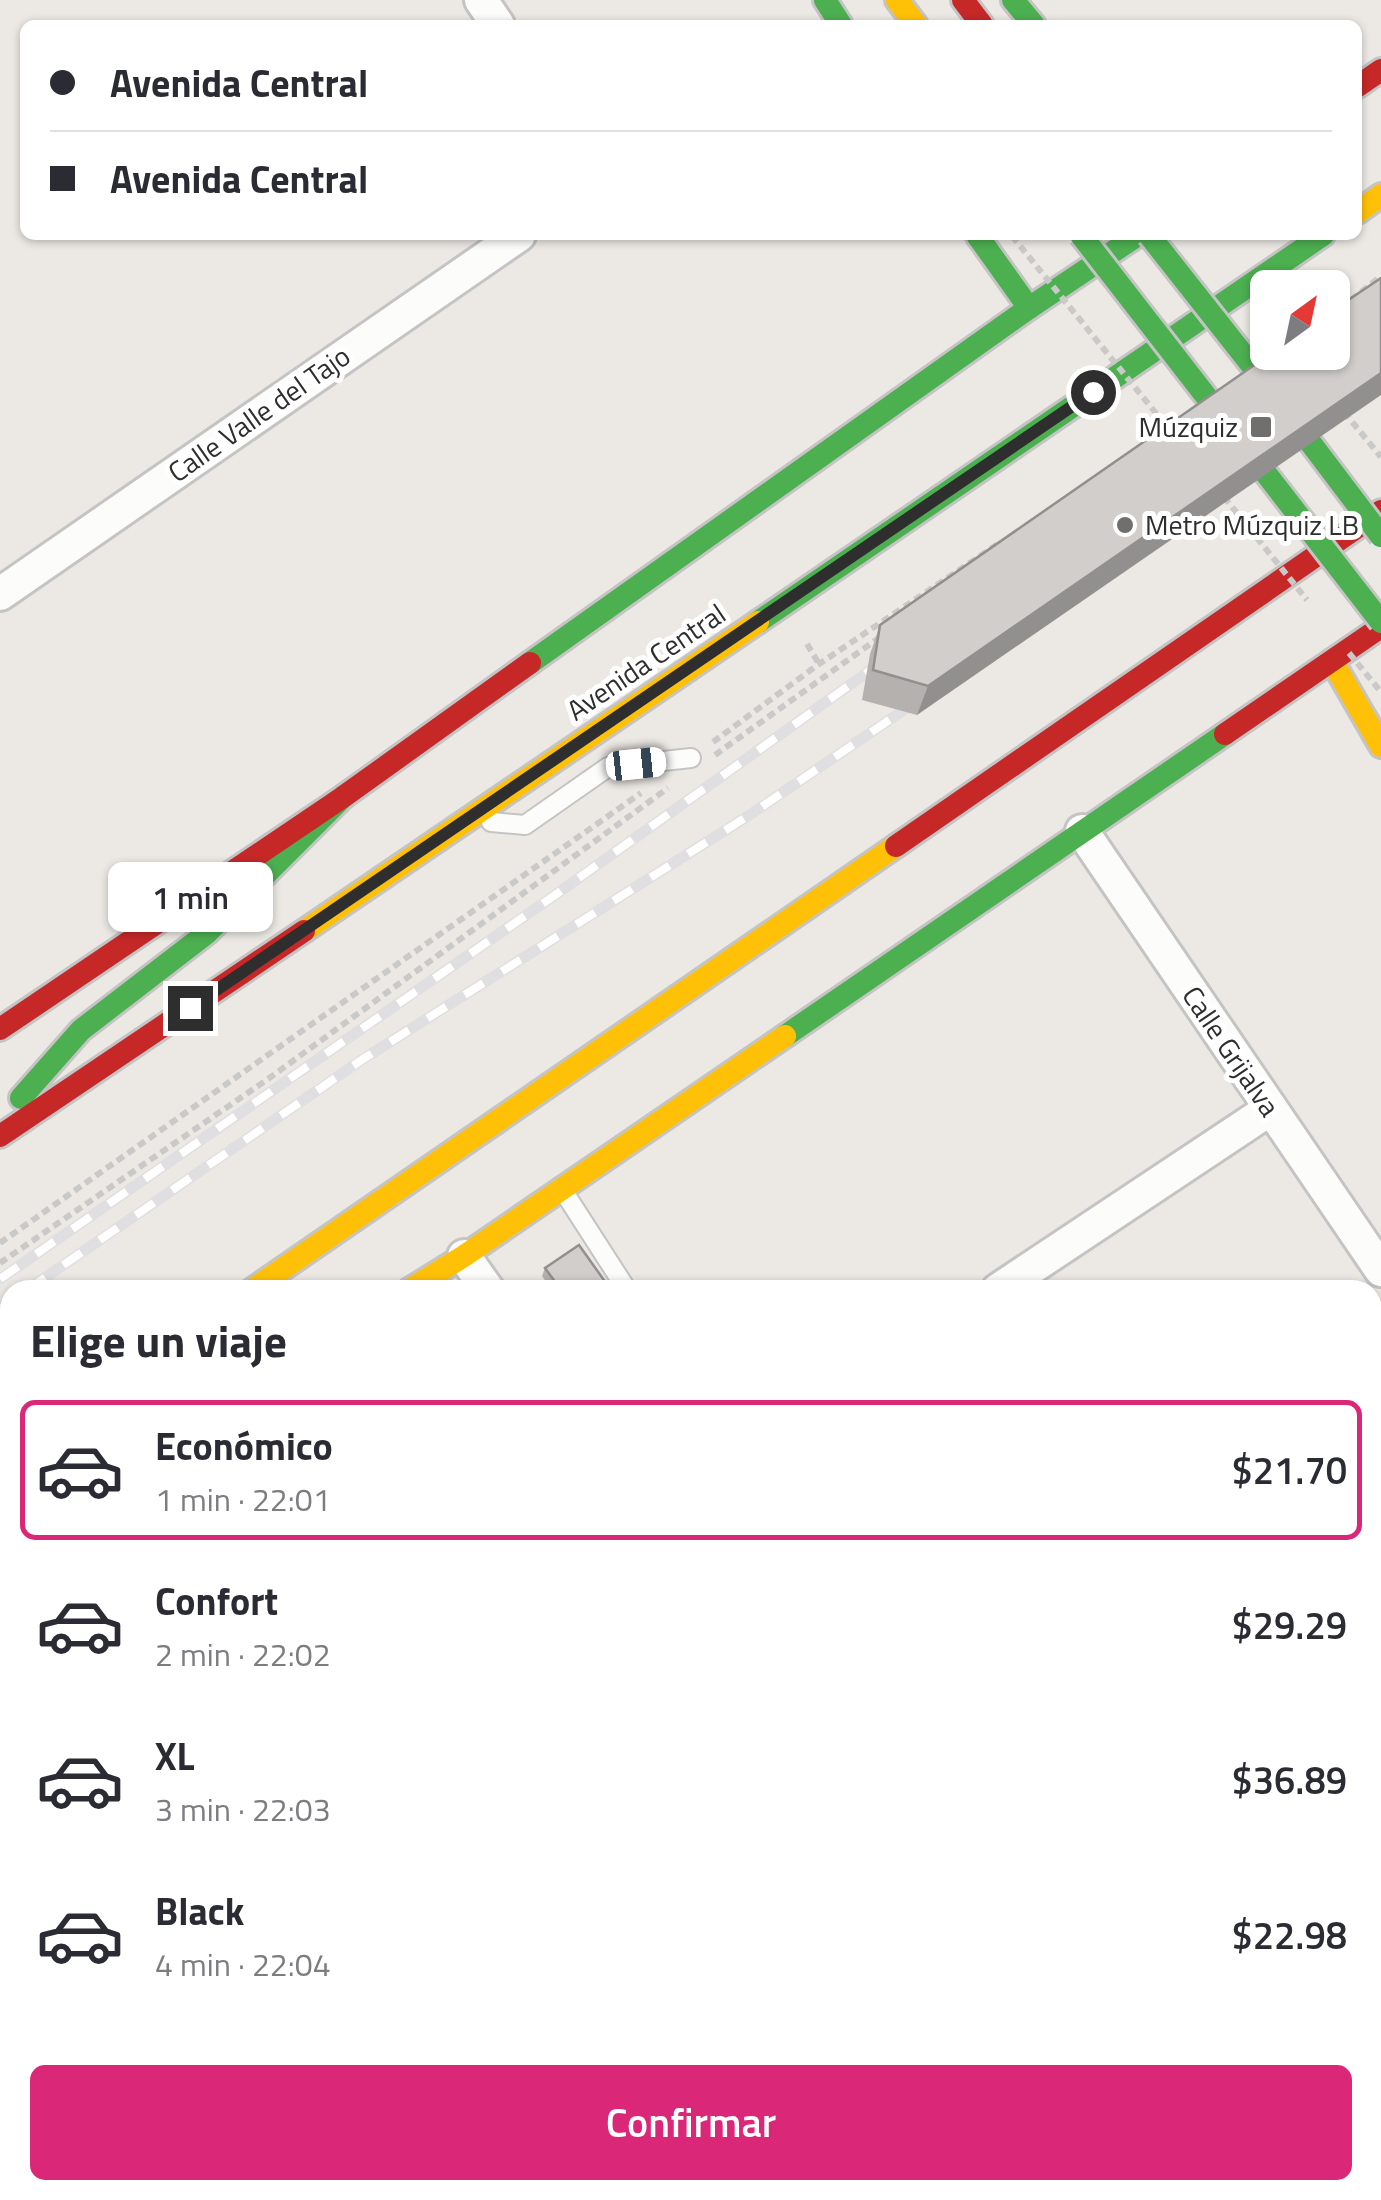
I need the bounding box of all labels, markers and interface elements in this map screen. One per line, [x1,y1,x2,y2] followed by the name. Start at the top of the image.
[110,54,368,112] text: Avenida Central
[110,150,368,208] text: Avenida Central
[1250,270,1350,370] north arrow
[1250,270,1350,370] map controls
[159,335,359,493] street label: Calle Valle del Tajo
[1071,370,1116,415] route start
[1139,405,1238,448] place label: Múzquiz
[1248,414,1274,440] marker: Múzquiz
[1145,503,1359,546] place label: Metro Múzquiz LB
[1114,514,1136,536] marker: Metro Múzquiz LB
[558,592,734,731] street label: Avenida Central
[605,746,667,782] car
[108,863,272,933] callout: 1 min
[152,873,229,921] text: 1 min
[1172,977,1291,1125] street label: Calle Grijalva
[168,986,213,1031] route end
[30,1306,287,1374] text: Elige un viaje
[155,1417,333,1475] text: Económico
[35,1425,125,1515] icon: car
[1232,1441,1347,1499] text: $21.70
[155,1475,331,1523] text: 1 min · 22:01
[155,1572,278,1630] text: Confort
[35,1580,125,1670] icon: car
[1232,1596,1347,1654] text: $29.29
[155,1630,331,1678] text: 2 min · 22:02
[155,1727,195,1785] text: XL
[35,1735,125,1825] icon: car
[1232,1751,1347,1809] text: $36.89
[155,1785,331,1833] text: 3 min · 22:03
[155,1882,244,1940] text: Black
[35,1890,125,1980] icon: car
[1232,1906,1347,1964] text: $22.98
[155,1940,331,1988] text: 4 min · 22:04
[30,2065,1352,2180] button: Confirmar

